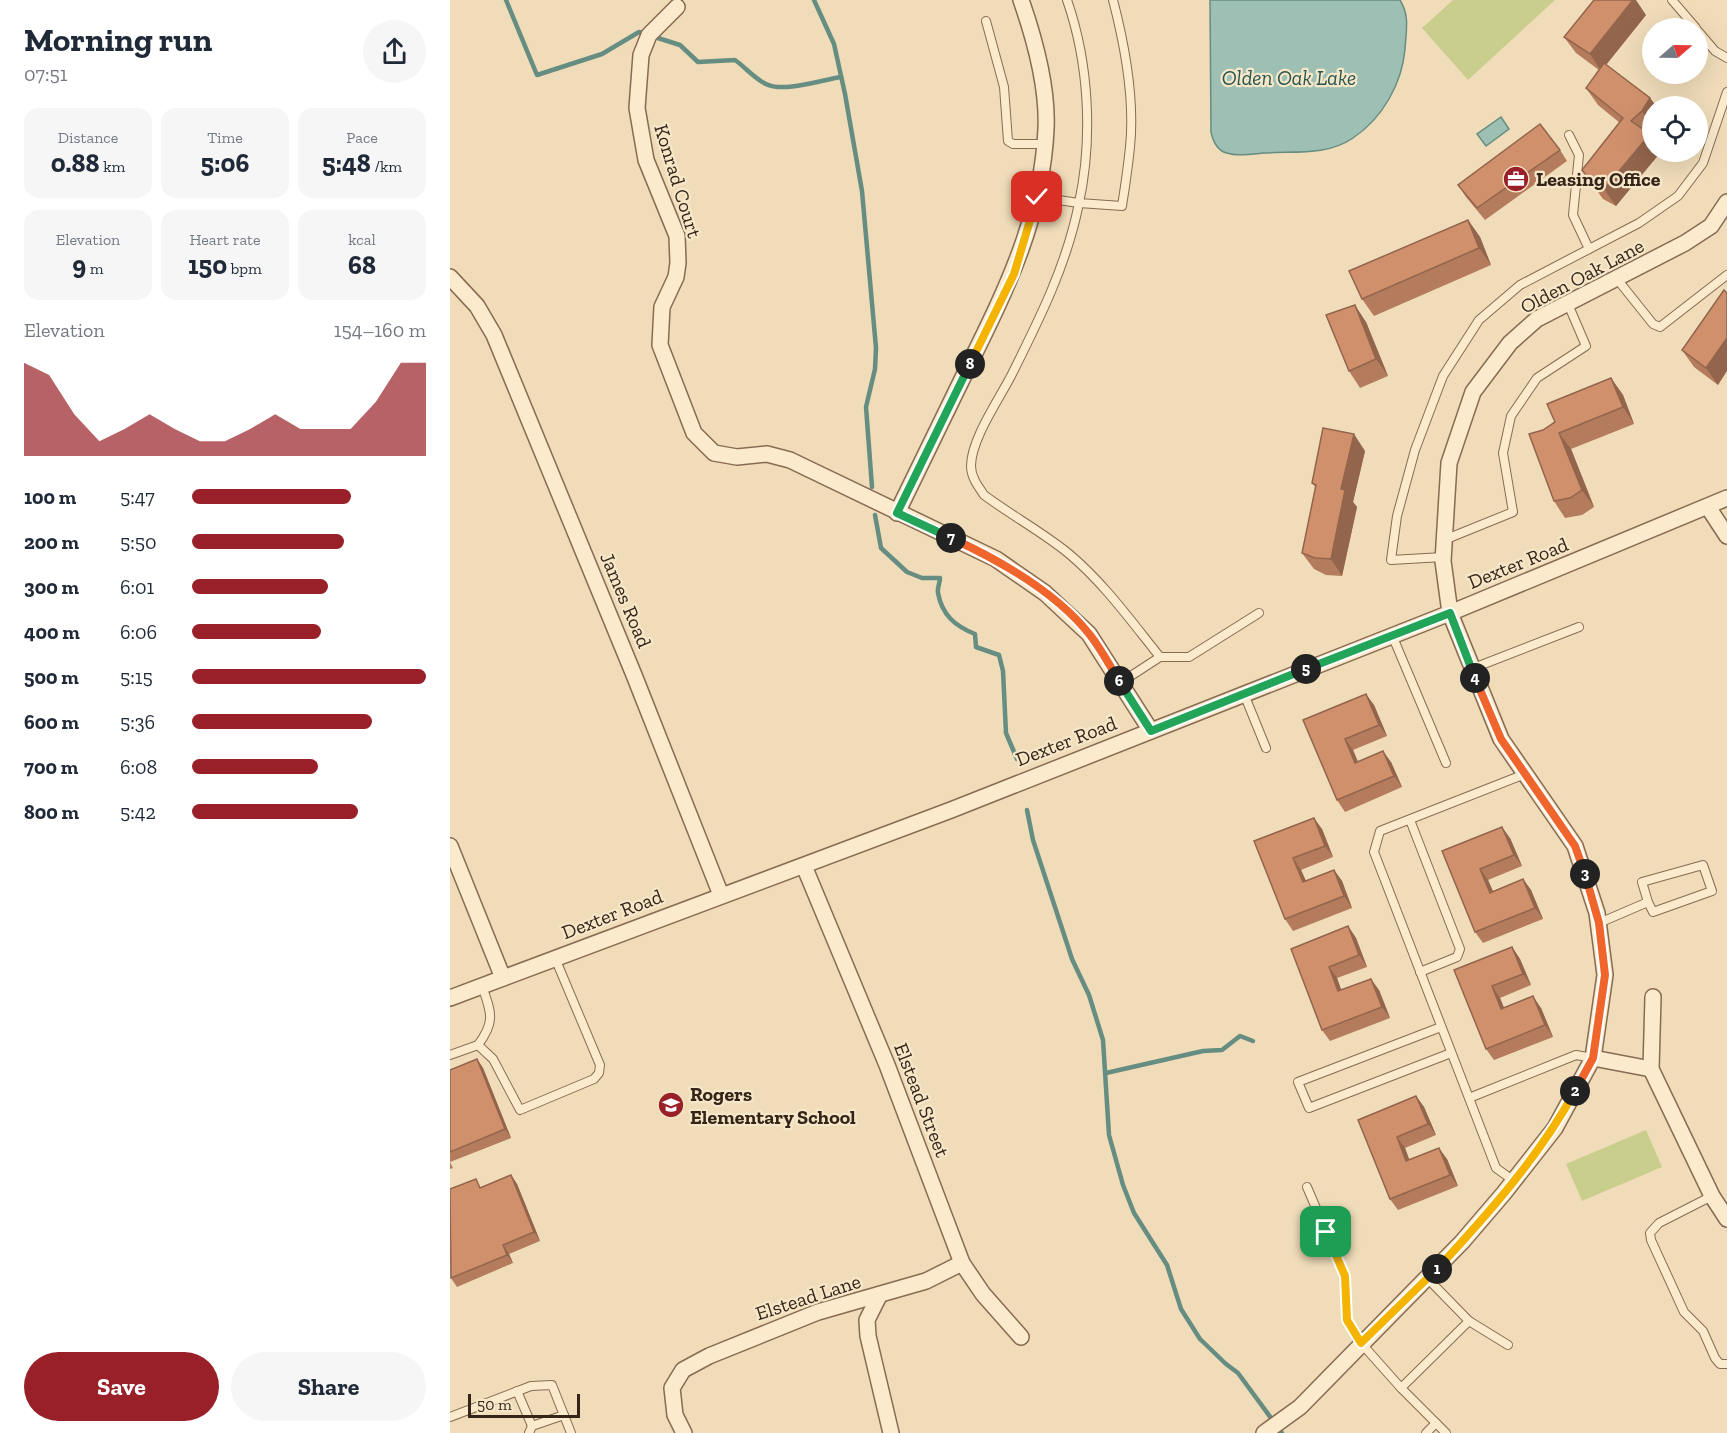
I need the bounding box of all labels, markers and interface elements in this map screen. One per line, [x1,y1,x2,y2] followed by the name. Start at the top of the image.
[1642,18,1708,84] north arrow
[1642,18,1708,162] map controls
[24,20,212,59] text: Morning run
[363,20,426,83] button: share
[24,62,67,86] text: 07:51
[1222,65,1356,90] water label: Olden Oak Lake
[1642,96,1708,162] button: locate
[649,121,707,241] street label: Konrad Court
[58,128,118,147] text: Distance
[207,128,243,147] text: Time
[346,128,378,147] text: Pace
[51,147,100,179] text: 0.88
[201,147,249,179] text: 5:06
[322,147,371,179] text: 5:48
[100,157,125,176] text: km
[371,157,402,176] text: /km
[1501,164,1531,194] office icon: Leasing Office
[1536,167,1661,191] place label: Leasing Office
[1011,171,1062,222] pin
[1020,180,1053,213] icon: check
[56,230,120,249] text: Elevation
[189,230,261,249] text: Heart rate
[348,230,376,249] text: kcal
[1516,233,1648,319] street label: Olden Oak Lane
[72,249,86,281] text: 9
[188,249,227,281] text: 150
[348,249,376,281] text: 68
[86,259,104,278] text: m
[227,259,262,278] text: bpm
[24,318,105,342] text: Elevation
[334,318,426,342] text: 154–160 m
[955,349,985,379] pin: 8
[966,354,974,373] text: 8
[24,485,76,509] text: 100 m
[120,485,155,509] text: 5:47
[936,523,966,553] pin: 7
[947,528,955,547] text: 7
[24,530,79,554] text: 200 m
[120,530,156,554] text: 5:50
[1464,532,1572,594] street label: Dexter Road
[595,549,657,651] street label: James Road
[24,575,79,599] text: 300 m
[120,575,154,599] text: 6:01
[24,620,80,644] text: 400 m
[120,620,157,644] text: 6:06
[1291,654,1321,684] pin: 5
[1302,659,1310,678] text: 5
[1460,663,1490,693] pin: 4
[24,665,79,689] text: 500 m
[120,665,153,689] text: 5:15
[1104,666,1134,696] pin: 6
[1470,668,1480,687] text: 4
[1115,671,1123,690] text: 6
[24,710,79,734] text: 600 m
[120,710,155,734] text: 5:36
[1012,711,1120,771] street label: Dexter Road
[24,755,78,779] text: 700 m
[120,755,157,779] text: 6:08
[24,800,79,824] text: 800 m
[120,800,156,824] text: 5:42
[1570,859,1600,889] pin: 3
[1581,864,1589,883] text: 3
[558,884,666,944] street label: Dexter Road
[889,1039,955,1161] street label: Elstead Street
[1560,1076,1590,1106] pin: 2
[1571,1081,1579,1100] text: 2
[690,1082,856,1129] place label: Rogers Elementary School
[656,1090,686,1120] school or university icon: Rogers Elementary School
[1300,1206,1351,1257] pin
[1309,1215,1342,1248] icon: arrive
[1422,1254,1452,1284] pin: 1
[1434,1259,1440,1278] text: 1
[752,1269,864,1325] street label: Elstead Lane
[24,1352,219,1421] button: Save
[231,1352,426,1421] button: Share
[468,1391,580,1418] scale bar
[477,1395,512,1414] text: 50 m

